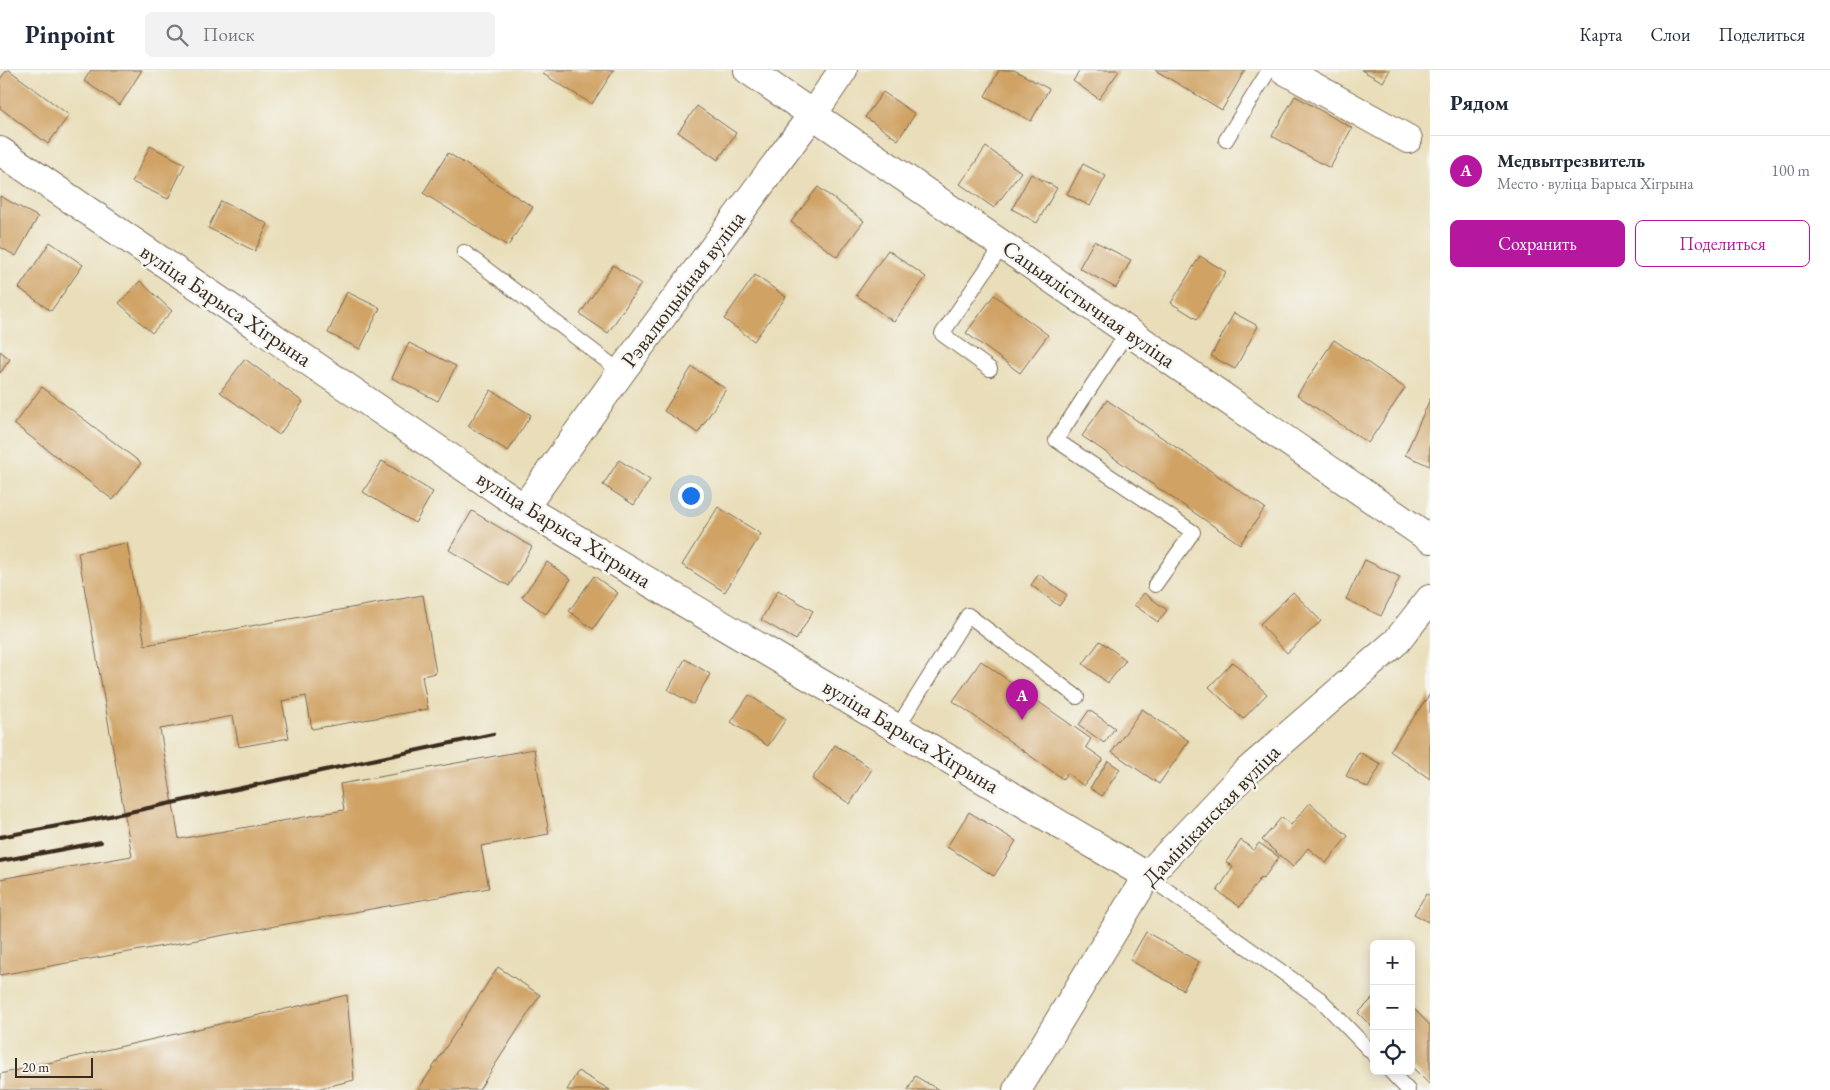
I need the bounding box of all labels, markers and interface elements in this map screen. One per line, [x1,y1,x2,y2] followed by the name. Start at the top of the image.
[145,12,495,57] search box
[25,19,115,50] text: Pinpoint
[163,21,191,49] icon: search
[203,22,255,47] text: Поиск
[1580,23,1623,46] text: Карта
[1651,23,1690,46] text: Слои
[1718,23,1805,46] text: Поделиться
[1450,89,1509,116] text: Рядом
[1497,148,1645,173] text: Медвытрезвитель
[1460,160,1472,181] text: A
[1771,160,1810,181] text: 100 m
[1497,173,1694,194] text: Место · вуліца Барыса Хігрына
[614,205,752,373] street label: Рэвалюцыйная вуліца
[1450,220,1625,267] button: Сохранить
[1635,220,1810,267] button: Поделиться
[997,233,1181,375] street label: Сацыялістычная вуліца
[135,237,317,373] street label: вуліца Барыса Хігрына
[471,464,657,595] street label: вуліца Барыса Хігрына
[678,483,704,509] your location
[818,672,1005,800] street label: вуліца Барыса Хігрына
[1006,679,1038,720] pin: A
[1136,738,1286,892] street label: Дамініканская вуліца
[1370,940,1415,1075] map controls
[1370,940,1415,985] button: +
[1370,985,1415,1030] button: −
[1370,1030,1415,1075] button: locate
[15,1055,92,1078] scale bar
[22,1058,49,1076] text: 20 m

